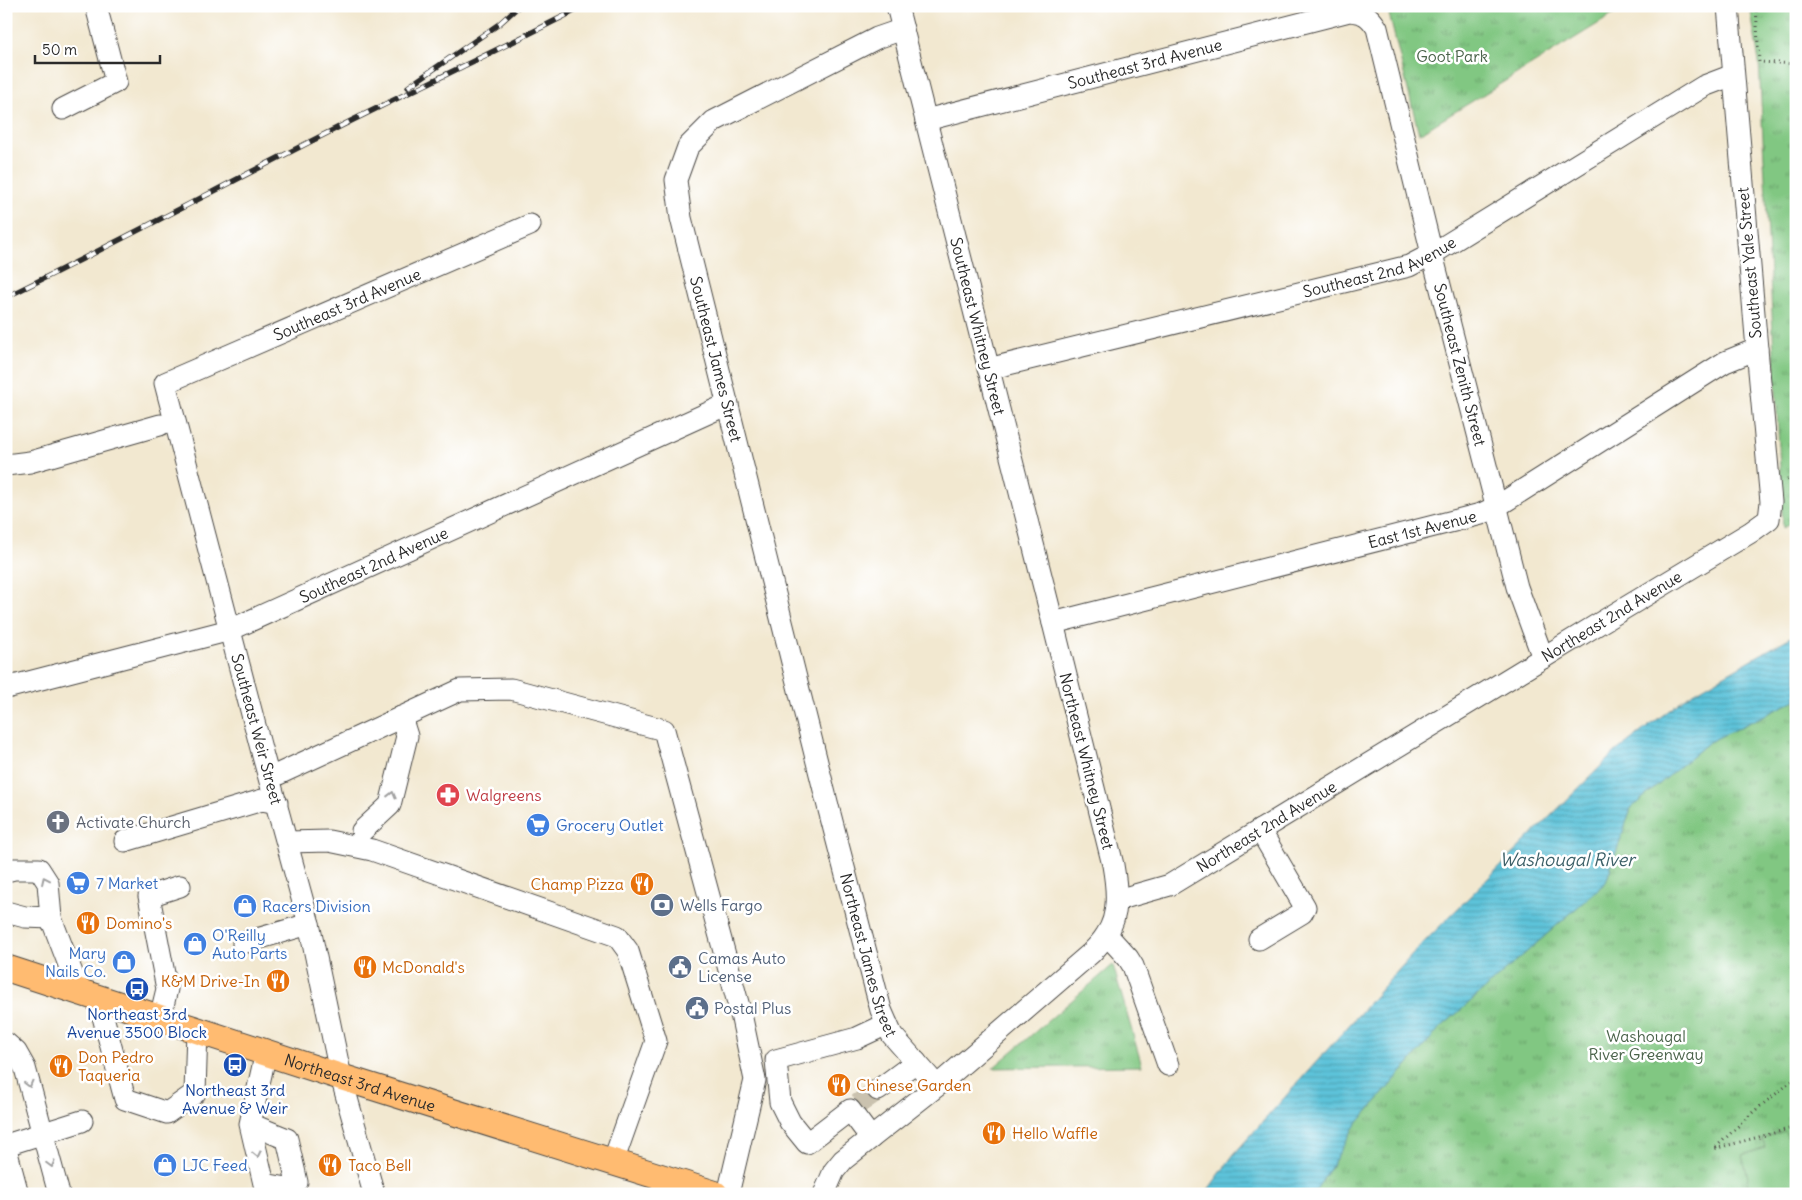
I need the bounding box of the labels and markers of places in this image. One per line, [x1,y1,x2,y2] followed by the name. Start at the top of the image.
[435,782,461,808] pharmacy icon: Walgreens
[466,785,542,805] place label: Walgreens
[45,809,71,835] church icon: Activate Church
[76,812,191,832] place label: Activate Church
[525,812,551,838] supermarket icon: Grocery Outlet
[556,815,664,835] place label: Grocery Outlet
[65,870,91,896] supermarket icon: 7 Market
[629,871,655,897] restaurant icon: Champ Pizza
[96,873,159,893] place label: 7 Market
[531,874,624,894] place label: Champ Pizza
[649,892,675,918] bank icon: Wells Fargo
[232,893,258,919] shop icon: Racers Division
[680,895,763,915] place label: Wells Fargo
[262,896,371,916] place label: Racers Division
[75,910,101,936] restaurant icon: Domino's
[106,913,172,933] place label: Domino's
[212,925,287,963] place label: O'Reilly Auto Parts
[182,931,208,957] shop icon: O'Reilly Auto Parts
[45,943,106,981] place label: Mary Nails Co.
[698,948,786,986] place label: Camas Auto License
[111,949,137,975] shop icon: Mary Nails Co.
[352,954,378,980] restaurant icon: McDonald's
[667,954,693,980] public building icon: Camas Auto License
[382,957,465,977] place label: McDonald's
[265,968,291,994] restaurant icon: K&M Drive-In
[161,971,260,991] place label: K&M Drive-In
[124,976,150,1002] bus stop icon: Northeast 3rd Avenue 3500 Block
[684,995,710,1021] public building icon: Postal Plus
[714,998,791,1018] place label: Postal Plus
[67,1004,207,1042] place label: Northeast 3rd Avenue 3500 Block
[78,1047,154,1085] place label: Don Pedro Taqueria
[222,1052,248,1078] bus stop icon: Northeast 3rd Avenue & Weir
[48,1053,74,1079] restaurant icon: Don Pedro Taqueria
[826,1072,852,1098] restaurant icon: Chinese Garden
[856,1075,971,1095] place label: Chinese Garden
[182,1080,289,1118] place label: Northeast 3rd Avenue & Weir
[981,1120,1007,1146] restaurant icon: Hello Waffle
[1012,1123,1098,1143] place label: Hello Waffle
[152,1152,178,1178] shop icon: LJC Feed
[317,1152,343,1178] restaurant icon: Taco Bell
[182,1155,248,1175] place label: LJC Feed
[348,1155,411,1175] place label: Taco Bell

